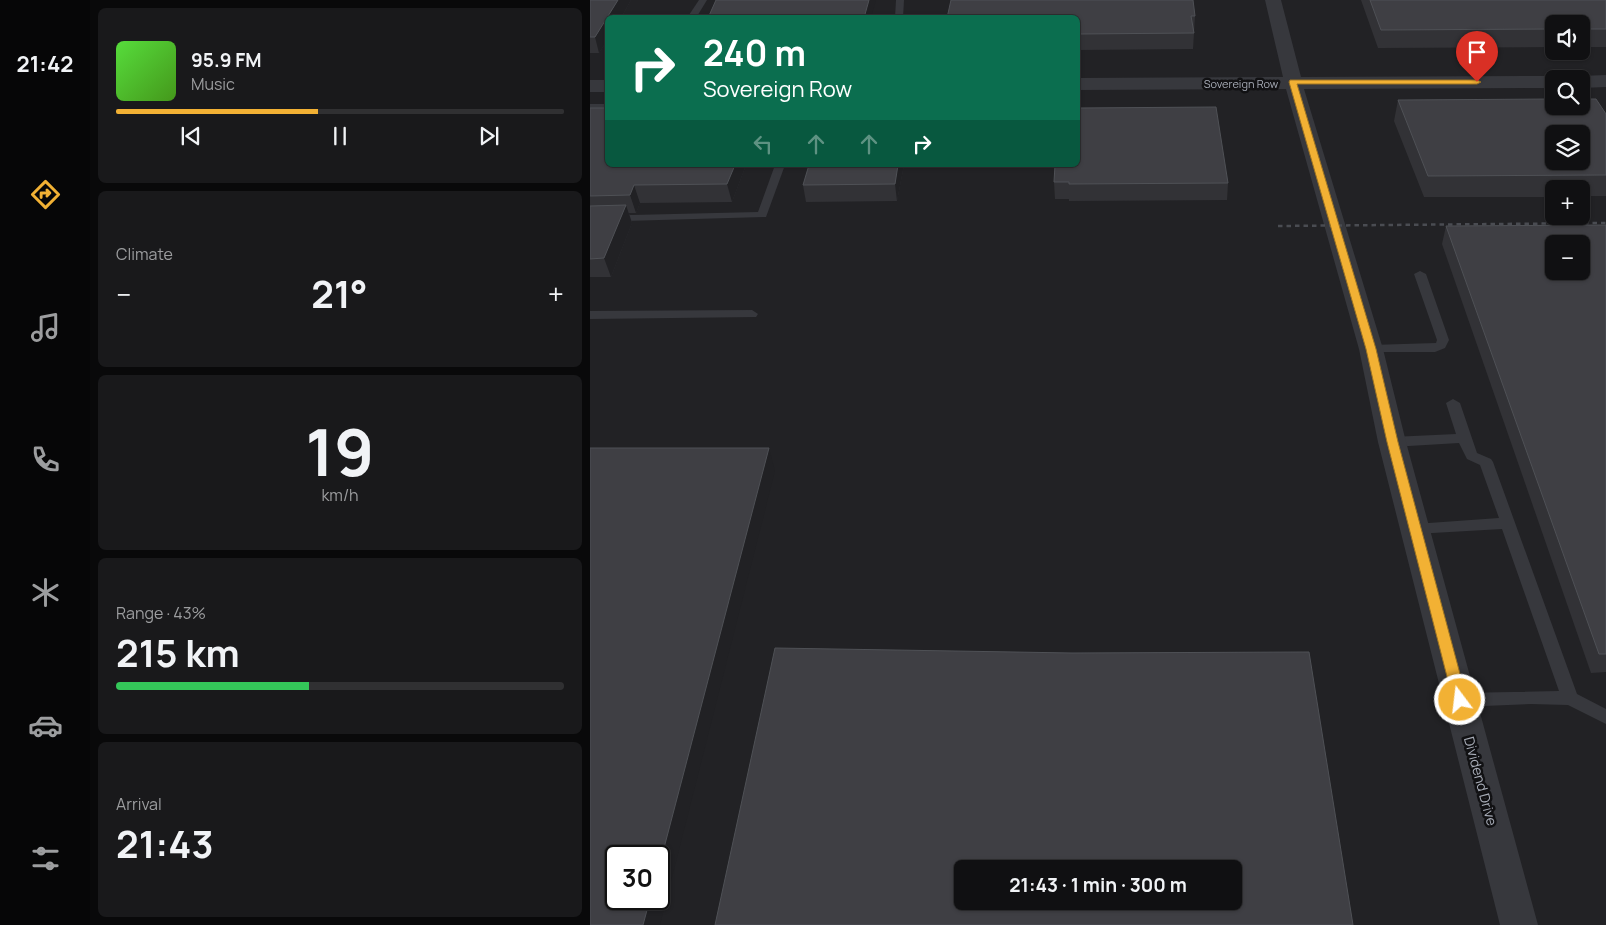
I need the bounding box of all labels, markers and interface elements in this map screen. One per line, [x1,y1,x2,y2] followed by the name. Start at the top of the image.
[1545,15,1590,280] map controls
[1545,15,1590,60] button: sound
[703,29,806,77] text: 240 m
[1456,31,1498,82] pin
[620,35,685,100] icon: right
[1463,38,1491,66] icon: arrive
[191,47,262,73] text: 95.9 FM
[17,49,73,79] text: 21:42
[1545,70,1590,115] button: search
[191,73,235,95] text: Music
[703,74,852,104] text: Sovereign Row
[1204,76,1279,91] street label: Sovereign Row
[177,122,205,150] icon: previous
[326,122,354,150] icon: pause
[475,122,503,150] icon: next
[1545,125,1590,170] button: layers
[749,130,777,158] icon: left
[802,130,830,158] icon: ahead
[855,130,883,158] icon: ahead
[908,130,936,158] icon: right
[28,177,63,212] icon: directions
[1545,180,1590,225] button: +
[1545,235,1590,280] button: −
[116,243,173,265] text: Climate
[311,267,368,319] text: 21°
[116,275,131,313] text: −
[548,275,564,313] text: +
[28,310,63,345] icon: music
[306,407,374,496] text: 19
[28,442,63,477] icon: phone
[321,484,359,506] text: km/h
[28,575,63,610] icon: climate
[116,602,206,624] text: Range · 43%
[116,626,240,678] text: 215 km
[1433,673,1485,725] position arrow
[28,708,63,743] icon: car
[1460,734,1502,828] street label: Dividend Drive
[116,793,162,815] text: Arrival
[116,817,214,869] text: 21:43
[28,841,63,876] icon: filters
[605,845,670,910] speed limit sign: 30
[1009,872,1187,898] text: 21:43 · 1 min · 300 m

